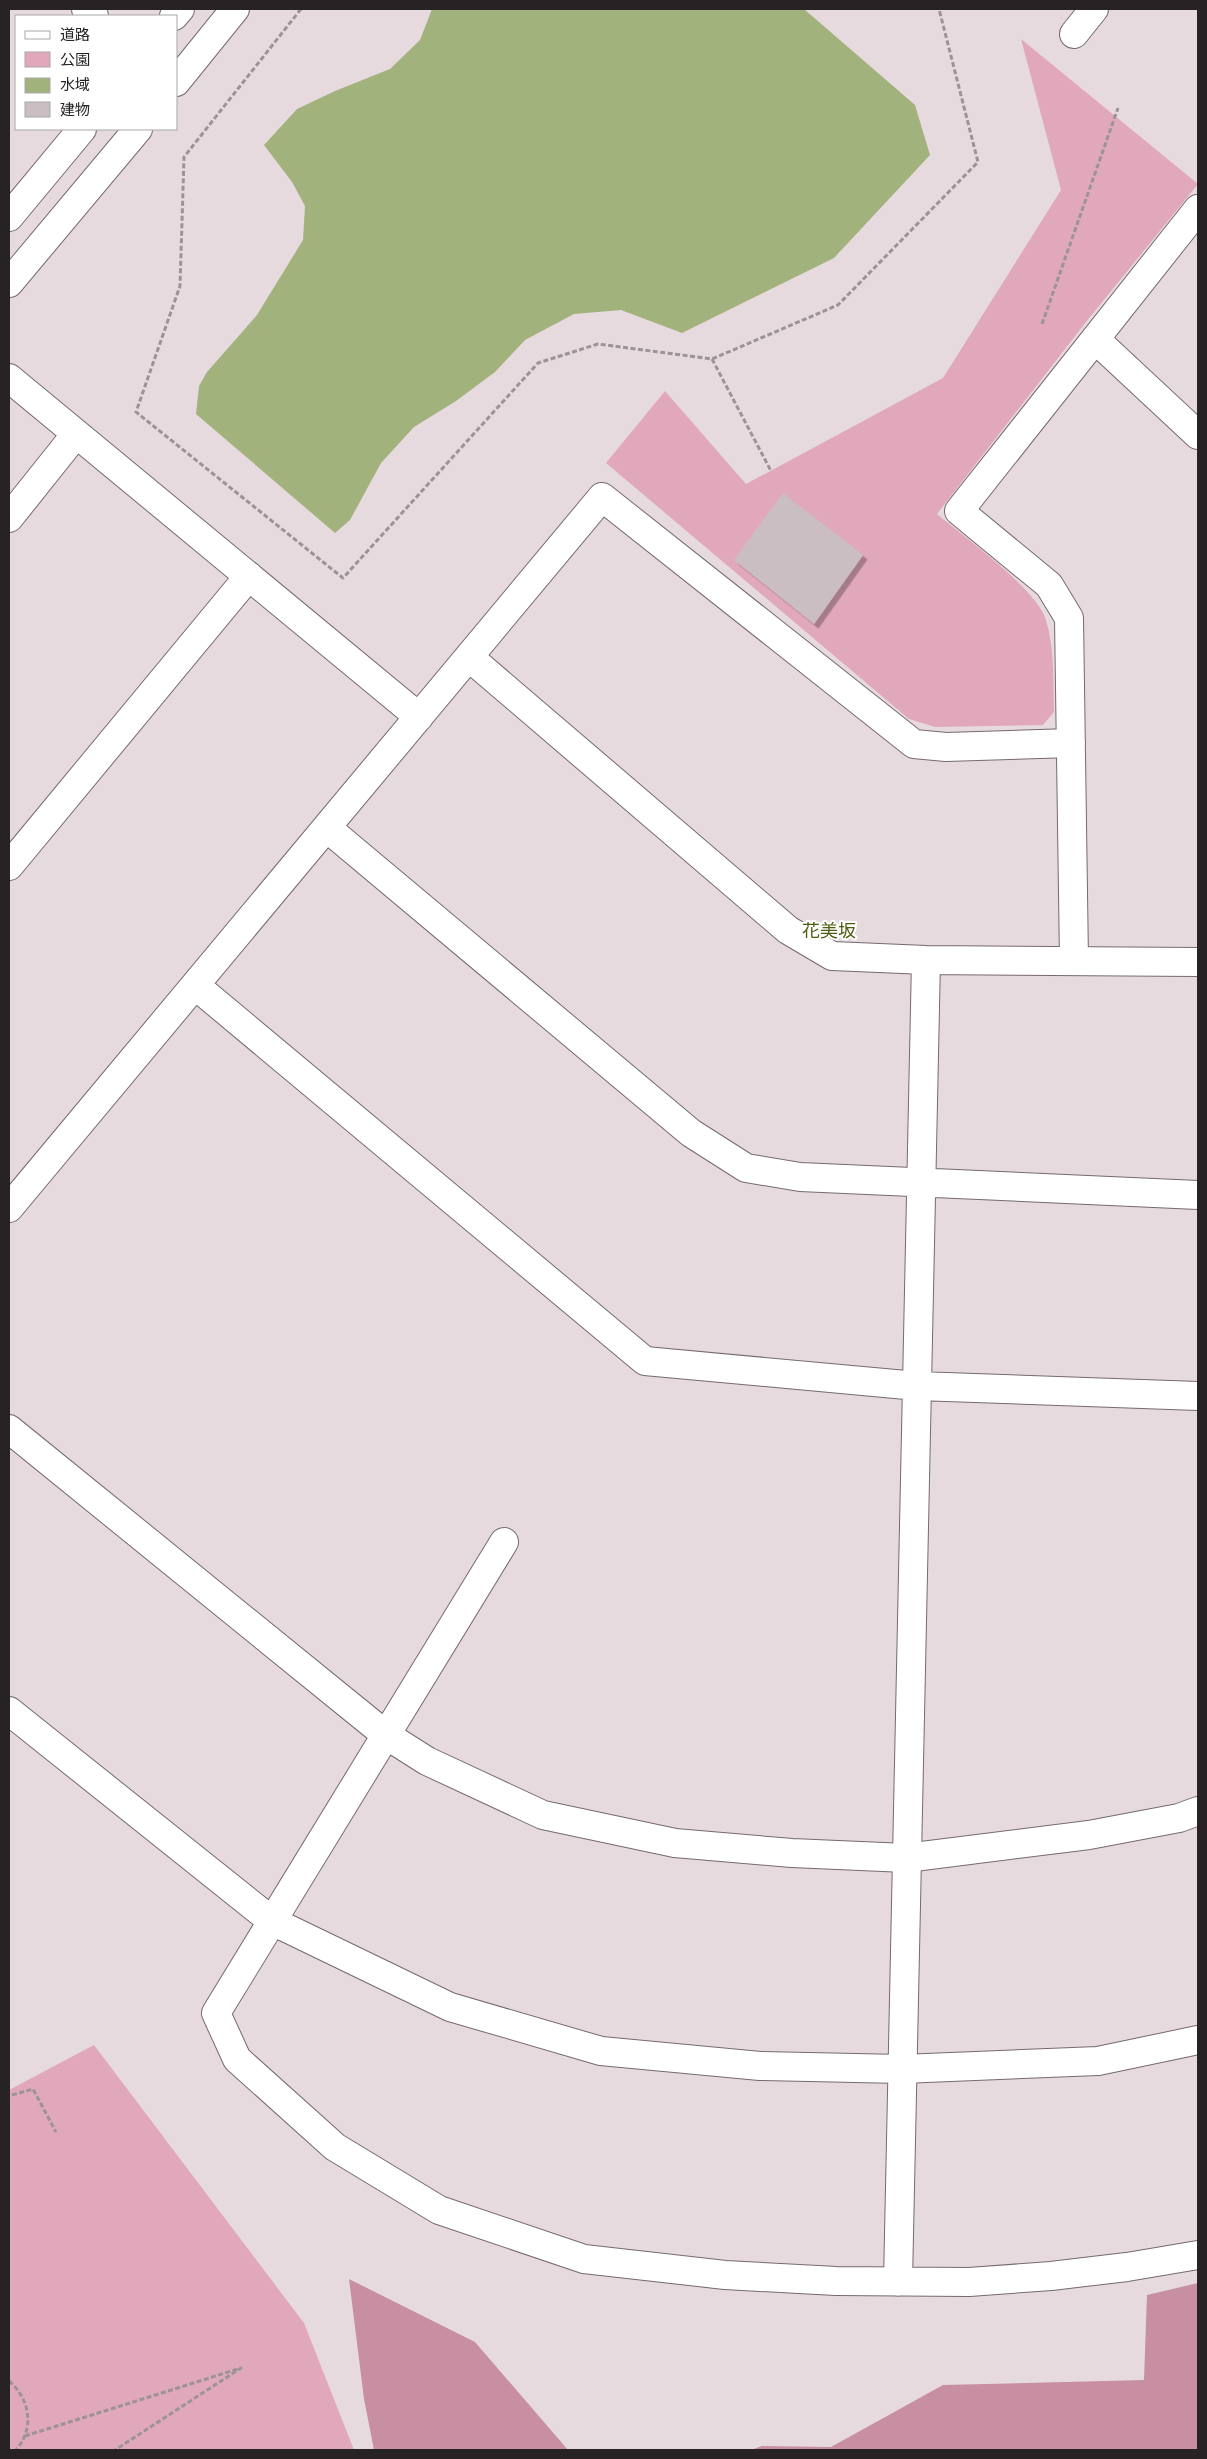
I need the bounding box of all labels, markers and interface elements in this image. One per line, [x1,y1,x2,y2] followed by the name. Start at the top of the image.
[15,15,178,130] legend
[60,26,90,43] text: 道路
[60,51,90,68] text: 公園
[60,76,90,93] text: 水域
[60,101,90,118] text: 建物
[802,920,856,941] district label: 花美坂

